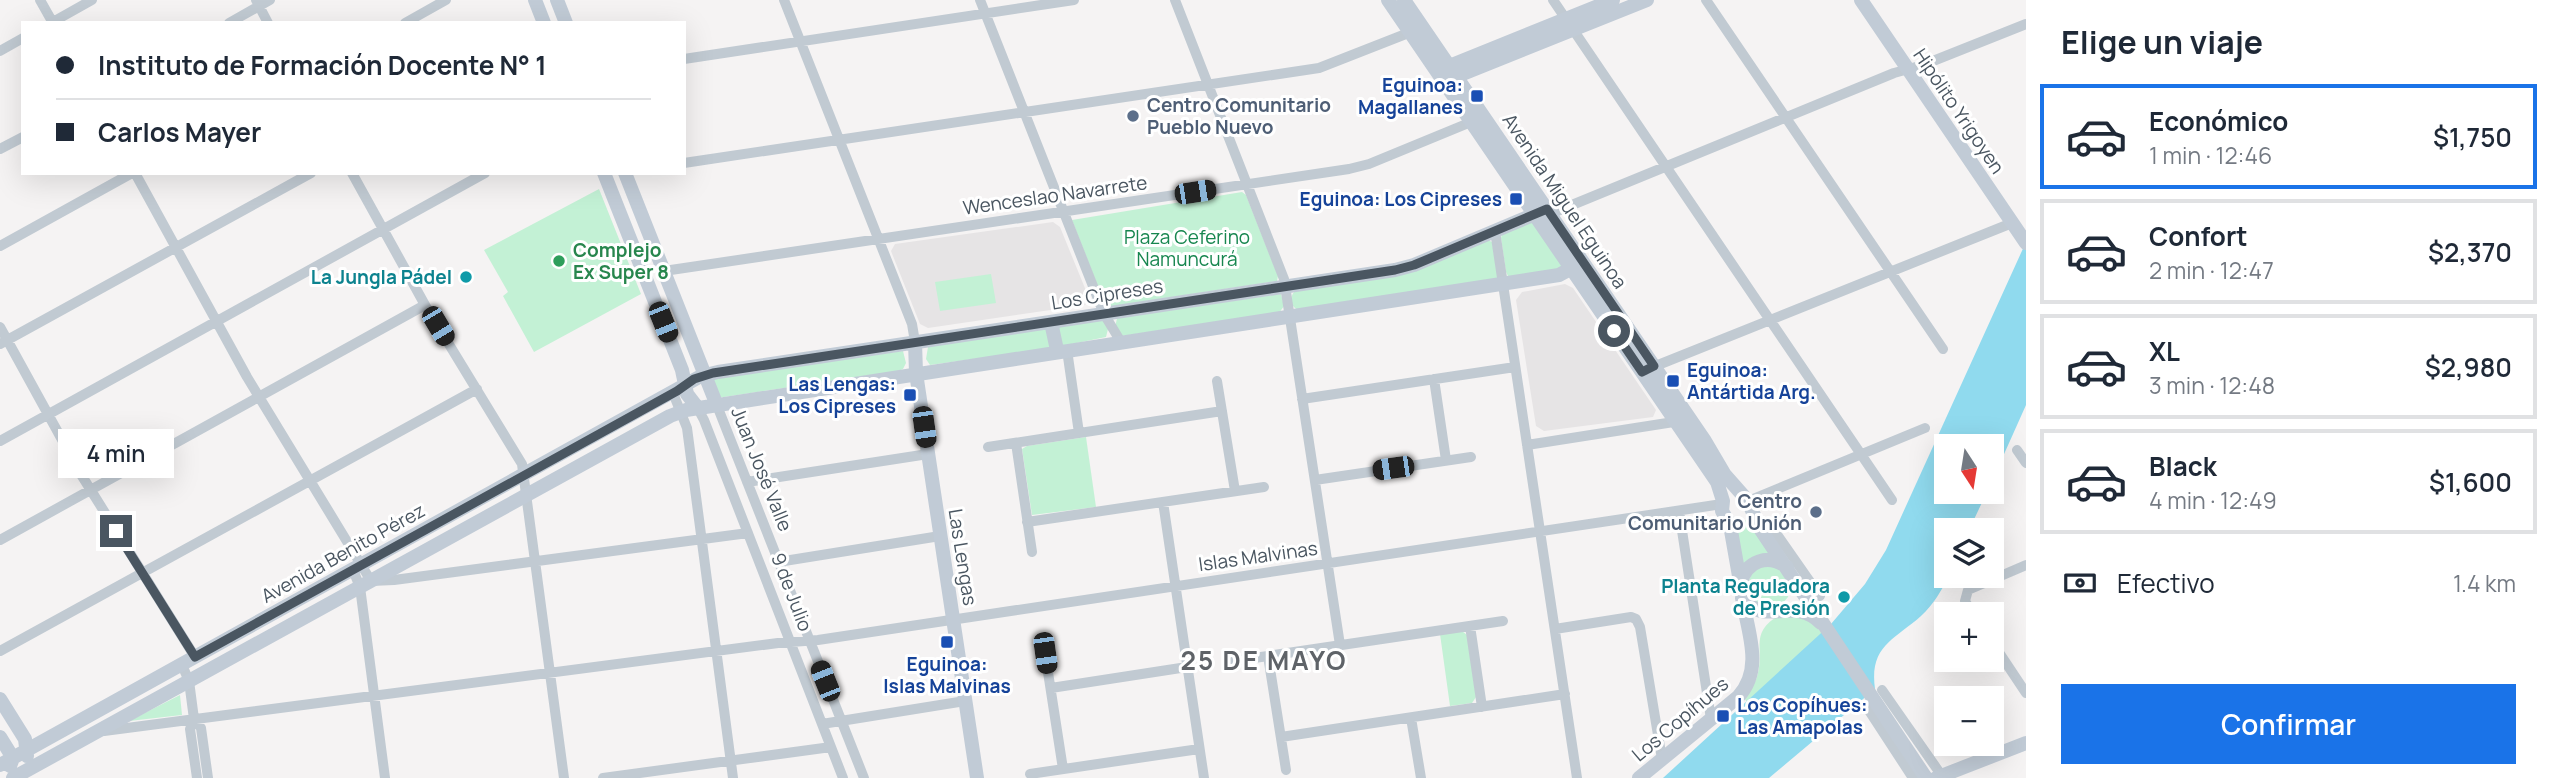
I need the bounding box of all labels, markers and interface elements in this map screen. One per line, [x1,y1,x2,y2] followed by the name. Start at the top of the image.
[2061,20,2263,64] text: Elige un viaje
[1907,43,2011,179] street label: Hipólito Yrigoyen
[98,47,547,83] text: Instituto de Formación Docente N° 1
[1358,72,1463,120] place label: Eguinoa: Magallanes
[1469,88,1485,104] marker: Eguinoa: Magallanes
[1147,92,1331,140] place label: Centro Comunitario Pueblo Nuevo
[2149,103,2288,139] text: Económico
[2065,105,2128,168] icon: car
[1125,108,1141,124] marker: Centro Comunitario Pueblo Nuevo
[1497,108,1633,294] street label: Avenida Miguel Eguinoa
[98,114,261,150] text: Carlos Mayer
[2433,119,2512,155] text: $1,750
[2149,139,2272,171] text: 1 min · 12:46
[961,169,1149,221] street label: Wenceslao Navarrete
[1173,178,1218,206] car
[1300,186,1502,212] place label: Eguinoa: Los Cipreses
[1508,191,1524,207] marker: Eguinoa: Los Cipreses
[2149,218,2248,254] text: Confort
[2065,220,2128,283] icon: car
[1124,224,1250,272] park label: Plaza Ceferino Namuncurá
[2428,234,2512,270] text: $2,370
[573,237,669,285] place label: Complejo Ex Super 8
[551,253,567,269] marker: Complejo Ex Super 8
[2149,254,2274,286] text: 2 min · 12:47
[311,264,452,290] place label: La Jungla Pádel
[458,269,474,285] marker: La Jungla Pádel
[1049,272,1165,316] street label: Los Cipreses
[646,299,681,345] car
[419,303,458,349] car
[1598,315,1630,347] route start
[2149,333,2180,369] text: XL
[2065,335,2128,398] icon: car
[2425,349,2512,385] text: $2,980
[1687,357,1816,405] place label: Eguinoa: Antártida Arg.
[2149,369,2275,401] text: 3 min · 12:48
[778,371,896,419] place label: Las Lengas: Los Cipreses
[1665,373,1681,389] marker: Eguinoa: Antártida Arg.
[902,387,918,403] marker: Las Lengas: Los Cipreses
[725,403,799,535] street label: Juan José Valle
[911,405,938,449] car
[58,430,174,478] callout: 4 min
[1934,434,2004,504] north arrow
[1934,434,2004,756] map controls
[87,437,145,469] text: 4 min
[2149,448,2217,484] text: Black
[2065,450,2128,513] icon: car
[1371,455,1416,481] car
[2429,464,2512,500] text: $1,600
[2149,484,2277,516] text: 4 min · 12:49
[1628,488,1802,536] place label: Centro Comunitario Unión
[256,497,430,609] street label: Avenida Benito Pérez
[1808,504,1824,520] marker: Centro Comunitario Unión
[943,507,983,607] street label: Las Lengas
[100,515,132,547] route end
[1934,518,2004,588] button: layers
[1197,535,1319,577] street label: Islas Malvinas
[765,549,819,635] street label: 9 de Julio
[2061,564,2099,602] icon: cash
[2117,565,2215,601] text: Efectivo
[2453,567,2516,599] text: 1.4 km
[1661,573,1830,621] place label: Planta Reguladora de Presión
[1836,589,1852,605] marker: Planta Reguladora de Presión
[1934,602,2004,672] button: +
[1032,631,1059,675] car
[939,634,955,650] marker: Eguinoa: Islas Malvinas
[1181,642,1348,678] district label: 25 DE MAYO
[883,651,1011,699] place label: Eguinoa: Islas Malvinas
[808,658,843,704] car
[1626,671,1734,767] street label: Los Copíhues
[2061,684,2516,764] button: Confirmar
[1934,686,2004,756] button: −
[1737,692,1868,740] place label: Los Copíhues: Las Amapolas
[1715,708,1731,724] marker: Los Copíhues: Las Amapolas

